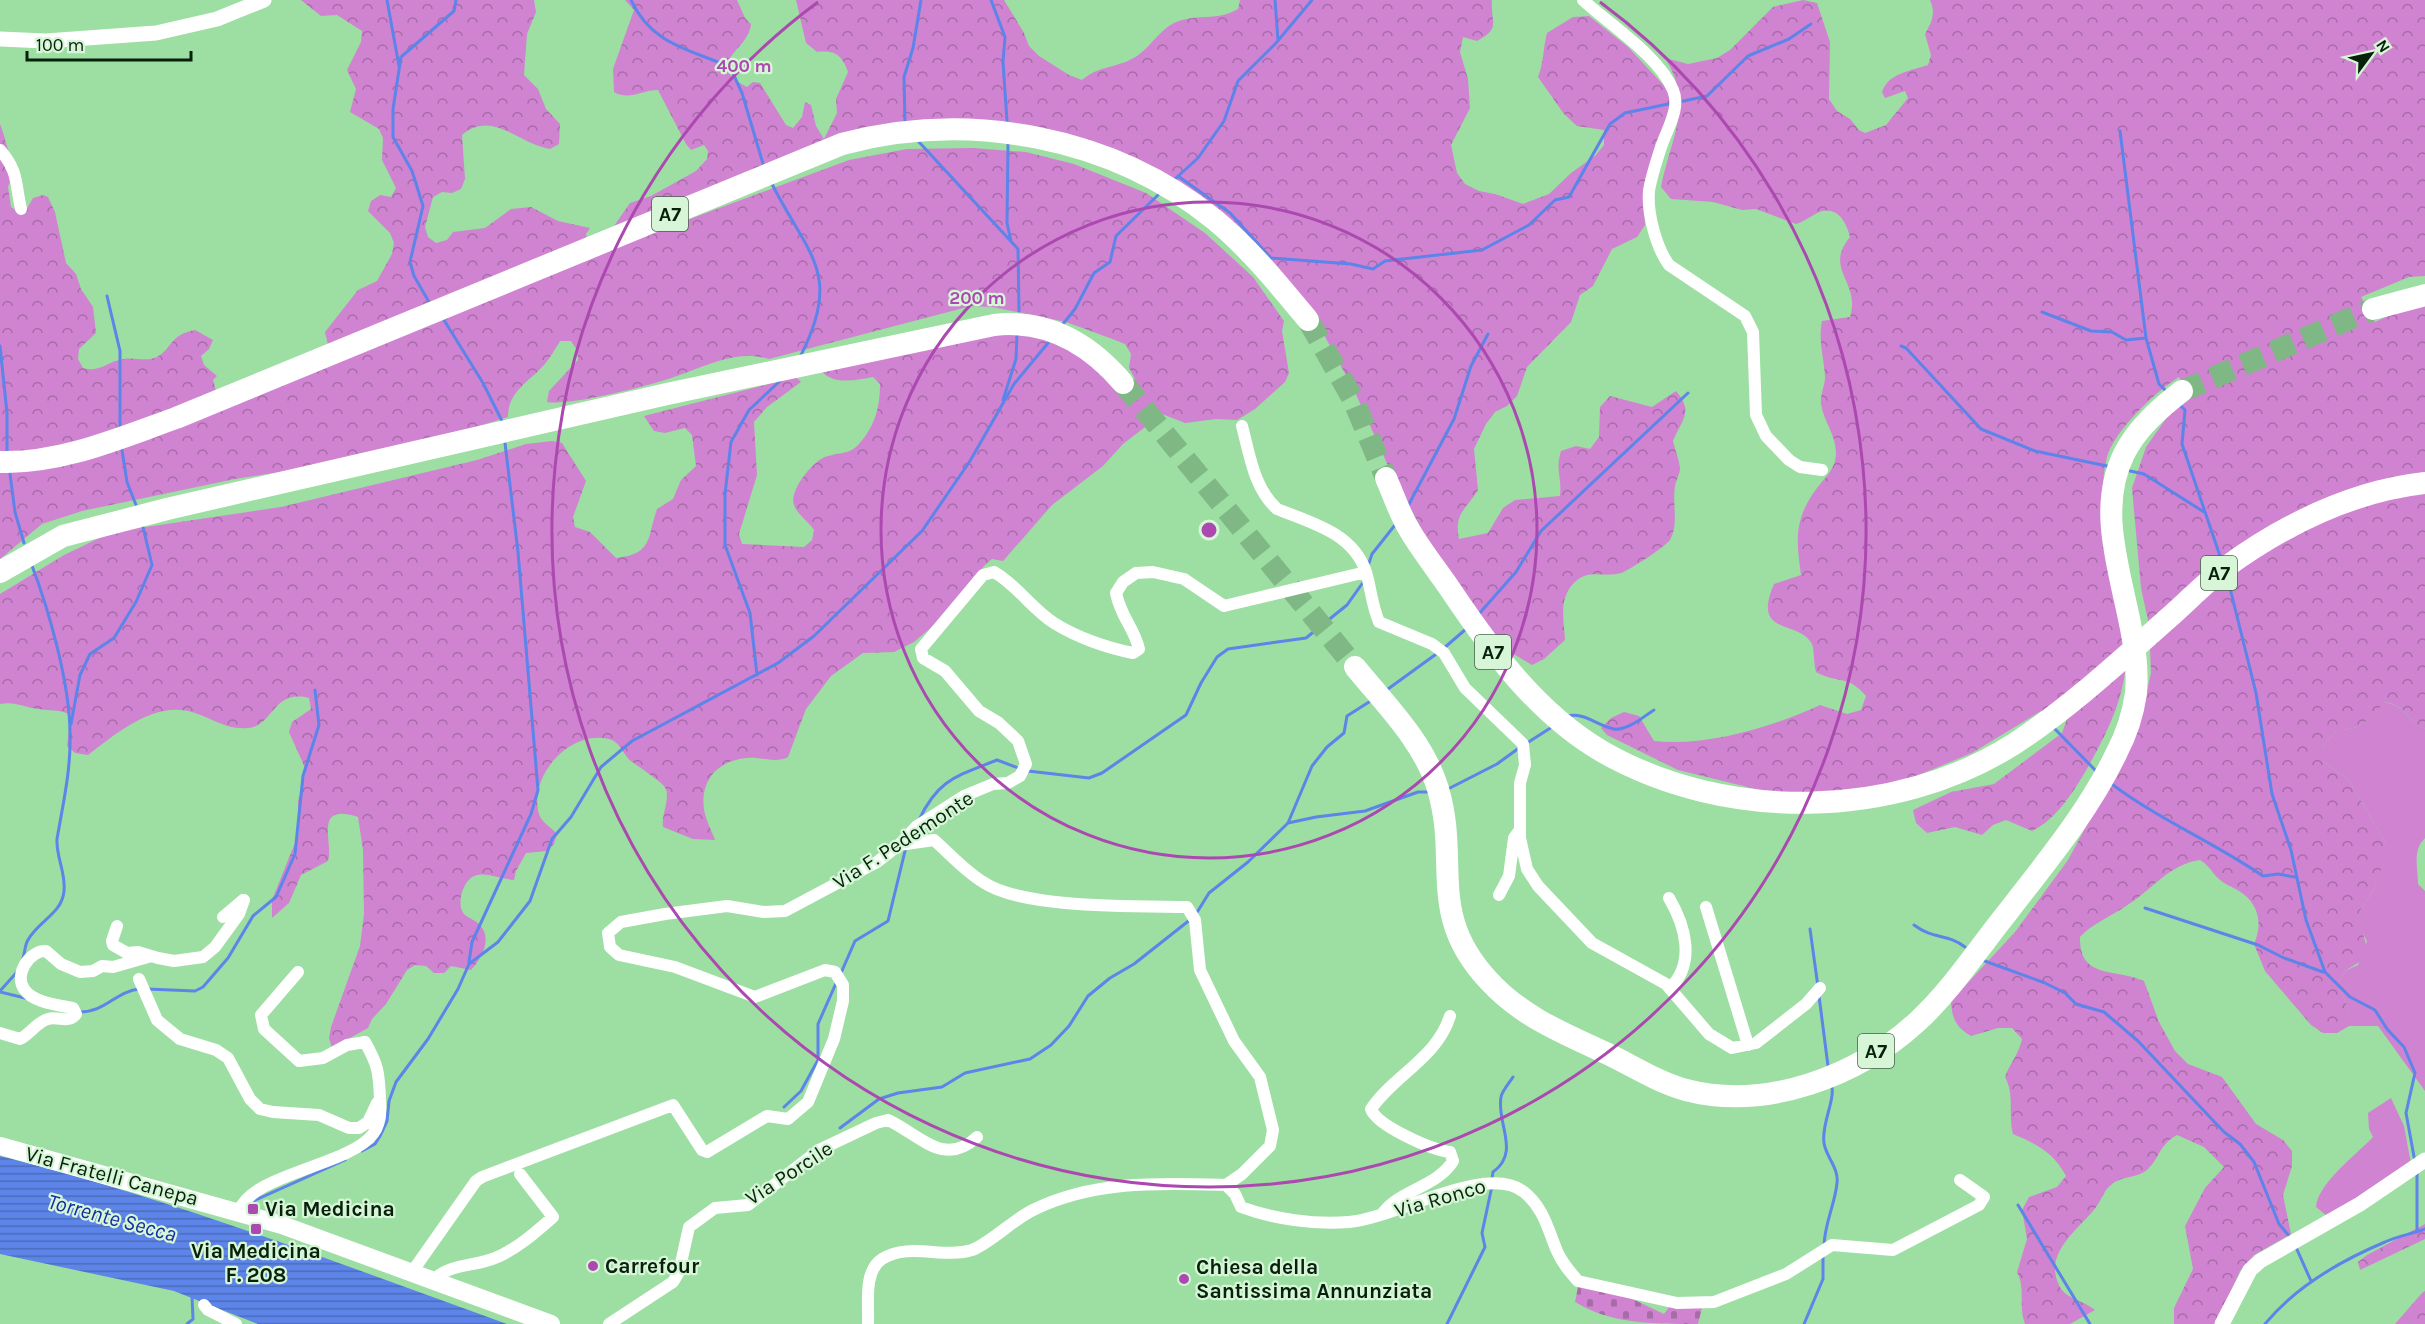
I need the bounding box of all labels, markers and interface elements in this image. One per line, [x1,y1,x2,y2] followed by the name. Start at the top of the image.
[27,24,190,62] scale bar
[2341,24,2401,84] north arrow
[36,34,84,56] text: 100 m
[2372,36,2394,56] text: N
[716,55,772,77] text: 400 m
[652,197,688,231] road number: A7
[949,287,1005,309] text: 200 m
[1199,520,1219,540] centre of rings
[2201,556,2237,590] road number: A7
[1475,635,1511,669] road number: A7
[828,786,978,894] street label: Via F. Pedemonte
[1858,1034,1894,1068] road number: A7
[741,1136,837,1210] street label: Via Porcile
[23,1141,201,1211] street label: Via Fratelli Canepa
[1392,1174,1488,1222] street label: Via Ronco
[45,1188,179,1248] water label: Torrente Secca
[265,1197,395,1221] place label: Via Medicina
[246,1202,260,1216] marker: Via Medicina
[249,1222,263,1236] marker: Via Medicina F. 208
[191,1239,321,1287] place label: Via Medicina F. 208
[605,1254,700,1278] place label: Carrefour
[1196,1255,1432,1303] place label: Chiesa della Santissima Annunziata
[586,1259,600,1273] marker: Carrefour
[1177,1272,1191,1286] marker: Chiesa della Santissima Annunziata

